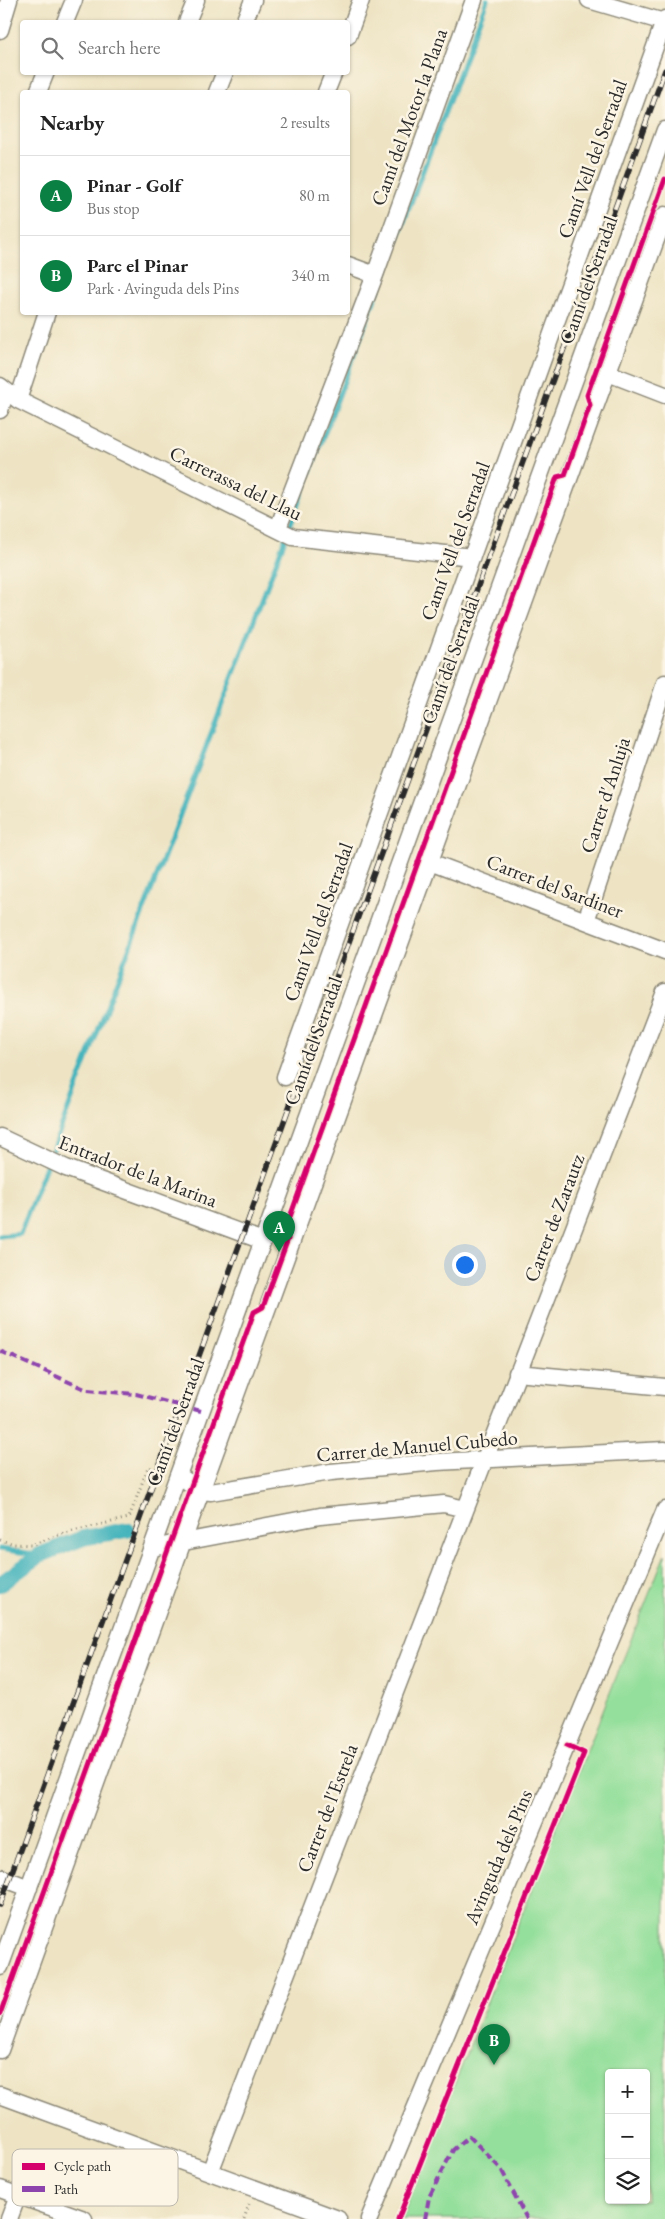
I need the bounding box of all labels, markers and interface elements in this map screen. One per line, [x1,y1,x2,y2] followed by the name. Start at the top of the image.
[20,20,350,75] search box
[365,25,453,209] street label: Camí del Motor la Plana
[38,34,66,62] icon: search
[78,35,160,60] text: Search here
[551,76,633,242] street label: Camí Vell del Serradal
[40,109,104,136] text: Nearby
[280,112,330,133] text: 2 results
[87,173,181,198] text: Pinar - Golf
[50,185,62,206] text: A
[299,185,330,206] text: 80 m
[87,198,140,219] text: Bus stop
[553,212,623,348] street label: Camí del Serradal
[87,253,188,278] text: Parc el Pinar
[51,265,61,286] text: B
[291,265,330,286] text: 340 m
[87,278,239,299] text: Park · Avinguda dels Pins
[165,440,307,527] street label: Carrerassa del Llau
[414,458,496,624] street label: Camí Vell del Serradal
[415,592,485,728] street label: Camí del Serradal
[574,734,636,856] street label: Carrer d'Anluja
[277,839,359,1005] street label: Camí Vell del Serradal
[483,848,628,924] street label: Carrer del Sardiner
[278,973,348,1109] street label: Camí del Serradal
[55,1129,221,1213] street label: Entrador de la Marina
[518,1150,590,1286] street label: Carrer de Zarautz
[263,1211,295,1252] pin: A
[452,1252,478,1278] your location
[140,1354,210,1490] street label: Camí del Serradal
[315,1424,519,1468] street label: Carrer de Manuel Cubedo
[290,1740,364,1876] street label: Carrer de l'Estrela
[457,1786,538,1929] street label: Avinguda dels Pins
[478,2024,510,2065] pin: B
[605,2069,650,2204] map controls
[605,2069,650,2114] button: +
[605,2114,650,2159] button: −
[12,2149,178,2206] legend
[54,2157,111,2175] text: Cycle path
[605,2159,650,2204] button: layers
[54,2180,78,2198] text: Path

